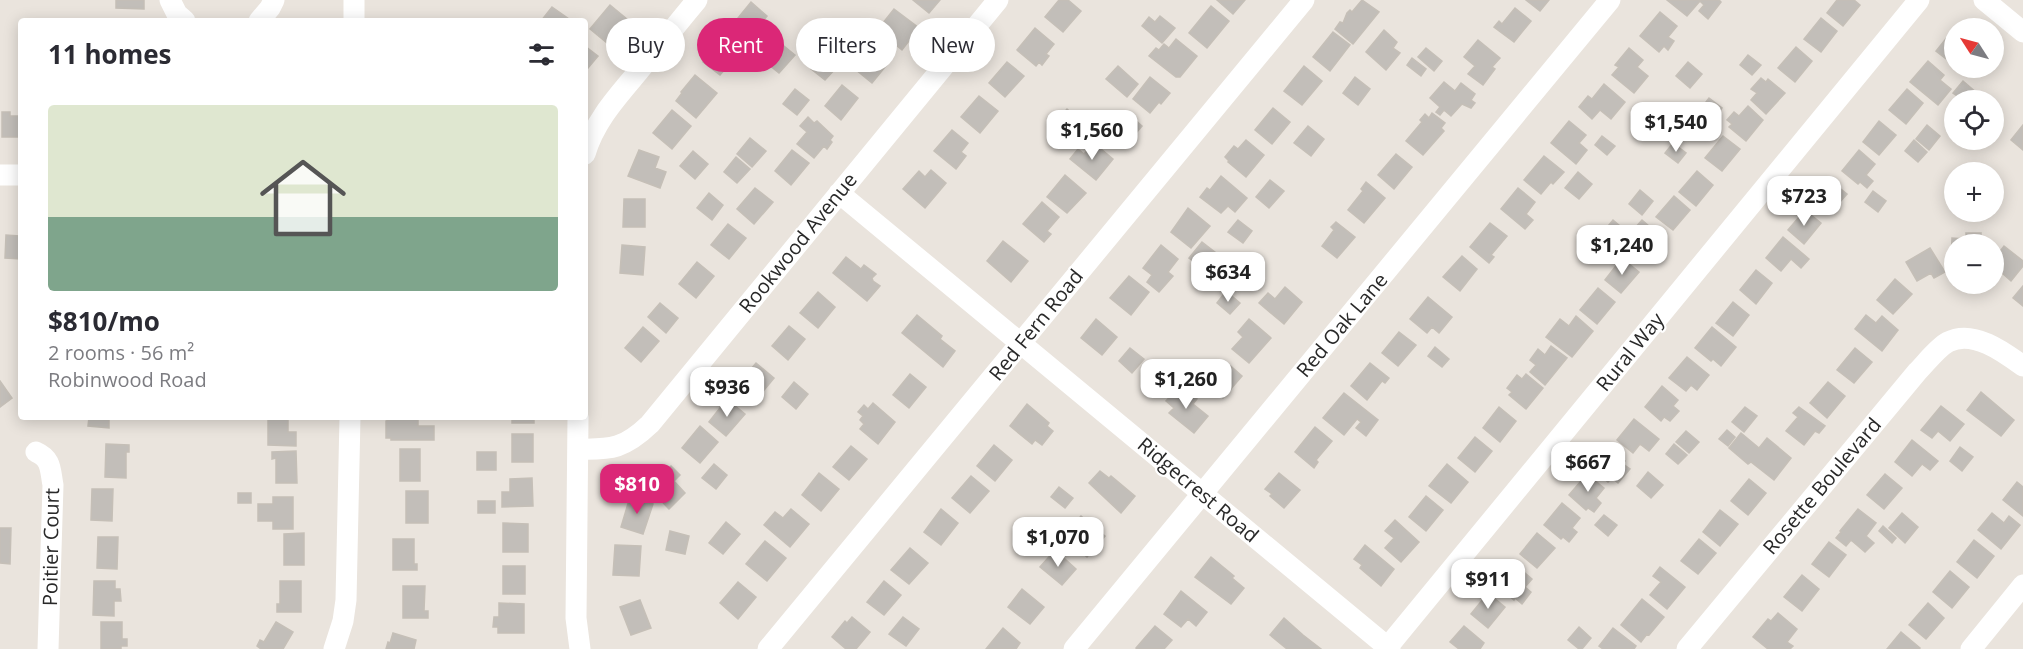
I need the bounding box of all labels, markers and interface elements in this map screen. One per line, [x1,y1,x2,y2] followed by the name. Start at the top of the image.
[606,18,685,72] chip: Buy
[697,18,784,72] chip: Rent
[796,18,897,72] chip: Filters
[909,18,995,72] chip: New
[1944,18,2004,78] north arrow
[1944,18,2004,294] map controls
[48,36,172,72] text: 11 homes
[525,38,558,71] icon: filters
[1944,90,2004,150] button: locate
[1627,102,1725,153] pin: $1,540
[1645,108,1707,135] text: $1,540
[1043,110,1141,161] pin: $1,560
[1061,116,1123,143] text: $1,560
[249,144,357,252] icon: home
[1944,162,2004,222] button: +
[733,167,863,319] street label: Rookwood Avenue
[1768,176,1840,227] pin: $723
[1781,182,1827,209] text: $723
[1573,225,1671,276] pin: $1,240
[1591,231,1653,258] text: $1,240
[1944,234,2004,294] button: −
[1192,252,1264,303] pin: $634
[1205,258,1251,285] text: $634
[982,263,1089,386] street label: Red Fern Road
[1290,267,1393,383] street label: Red Oak Lane
[48,303,160,339] text: $810/mo
[1590,306,1670,397] street label: Rural Way
[48,339,194,366] text: 2 rooms · 56 m²
[1137,359,1235,410] pin: $1,260
[1155,365,1217,392] text: $1,260
[48,366,207,393] text: Robinwood Road
[691,367,763,418] pin: $936
[704,373,750,400] text: $936
[1756,412,1887,560] street label: Rosette Boulevard
[1132,431,1265,548] street label: Ridgecrest Road
[1552,442,1624,493] pin: $667
[1565,448,1611,475] text: $667
[601,464,673,515] pin: $810
[614,470,660,497] text: $810
[36,488,65,606] street label: Poitier Court
[1009,517,1107,568] pin: $1,070
[1027,523,1089,550] text: $1,070
[1452,559,1524,610] pin: $911
[1465,565,1511,592] text: $911

